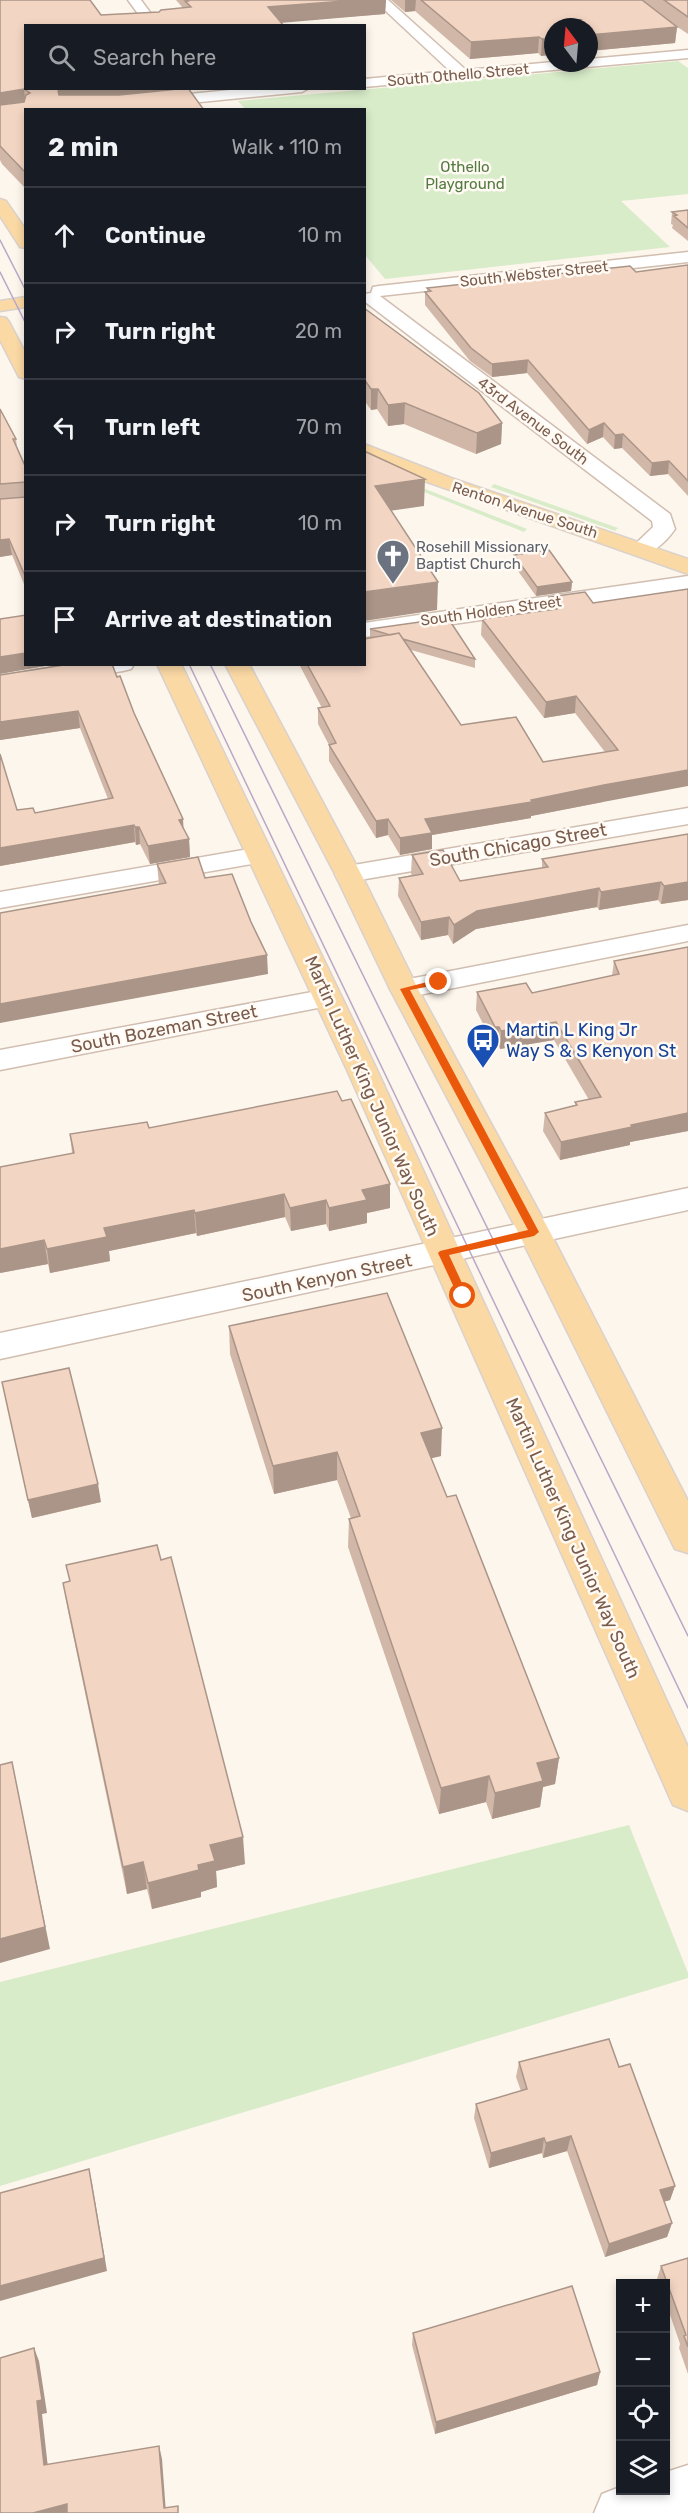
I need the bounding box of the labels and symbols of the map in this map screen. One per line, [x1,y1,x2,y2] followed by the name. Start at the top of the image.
[544,18,598,72] north arrow
[386,60,530,90] street label: South Othello Street
[425,158,505,193] park label: Othello Playground
[459,257,609,291] street label: South Webster Street
[474,373,592,469] street label: 43rd Avenue South
[450,478,600,542] street label: Renton Avenue South
[375,538,411,585] church icon: Rosehill Missionary Baptist Church
[416,538,549,573] place label: Rosehill Missionary Baptist Church
[419,592,563,630] street label: South Holden Street
[428,819,608,871] street label: South Chicago Street
[300,952,444,1240] street label: Martin Luther King Junior Way South
[425,968,451,994] route end
[69,1000,259,1058] street label: South Bozeman Street
[506,1019,676,1062] place label: Martin L King Jr Way S & S Kenyon St
[465,1022,501,1069] bus stop icon: Martin L King Jr Way S & S Kenyon St
[240,1249,414,1307] street label: South Kenyon Street
[449,1282,475,1308] route start
[501,1394,645,1682] street label: Martin Luther King Junior Way South

